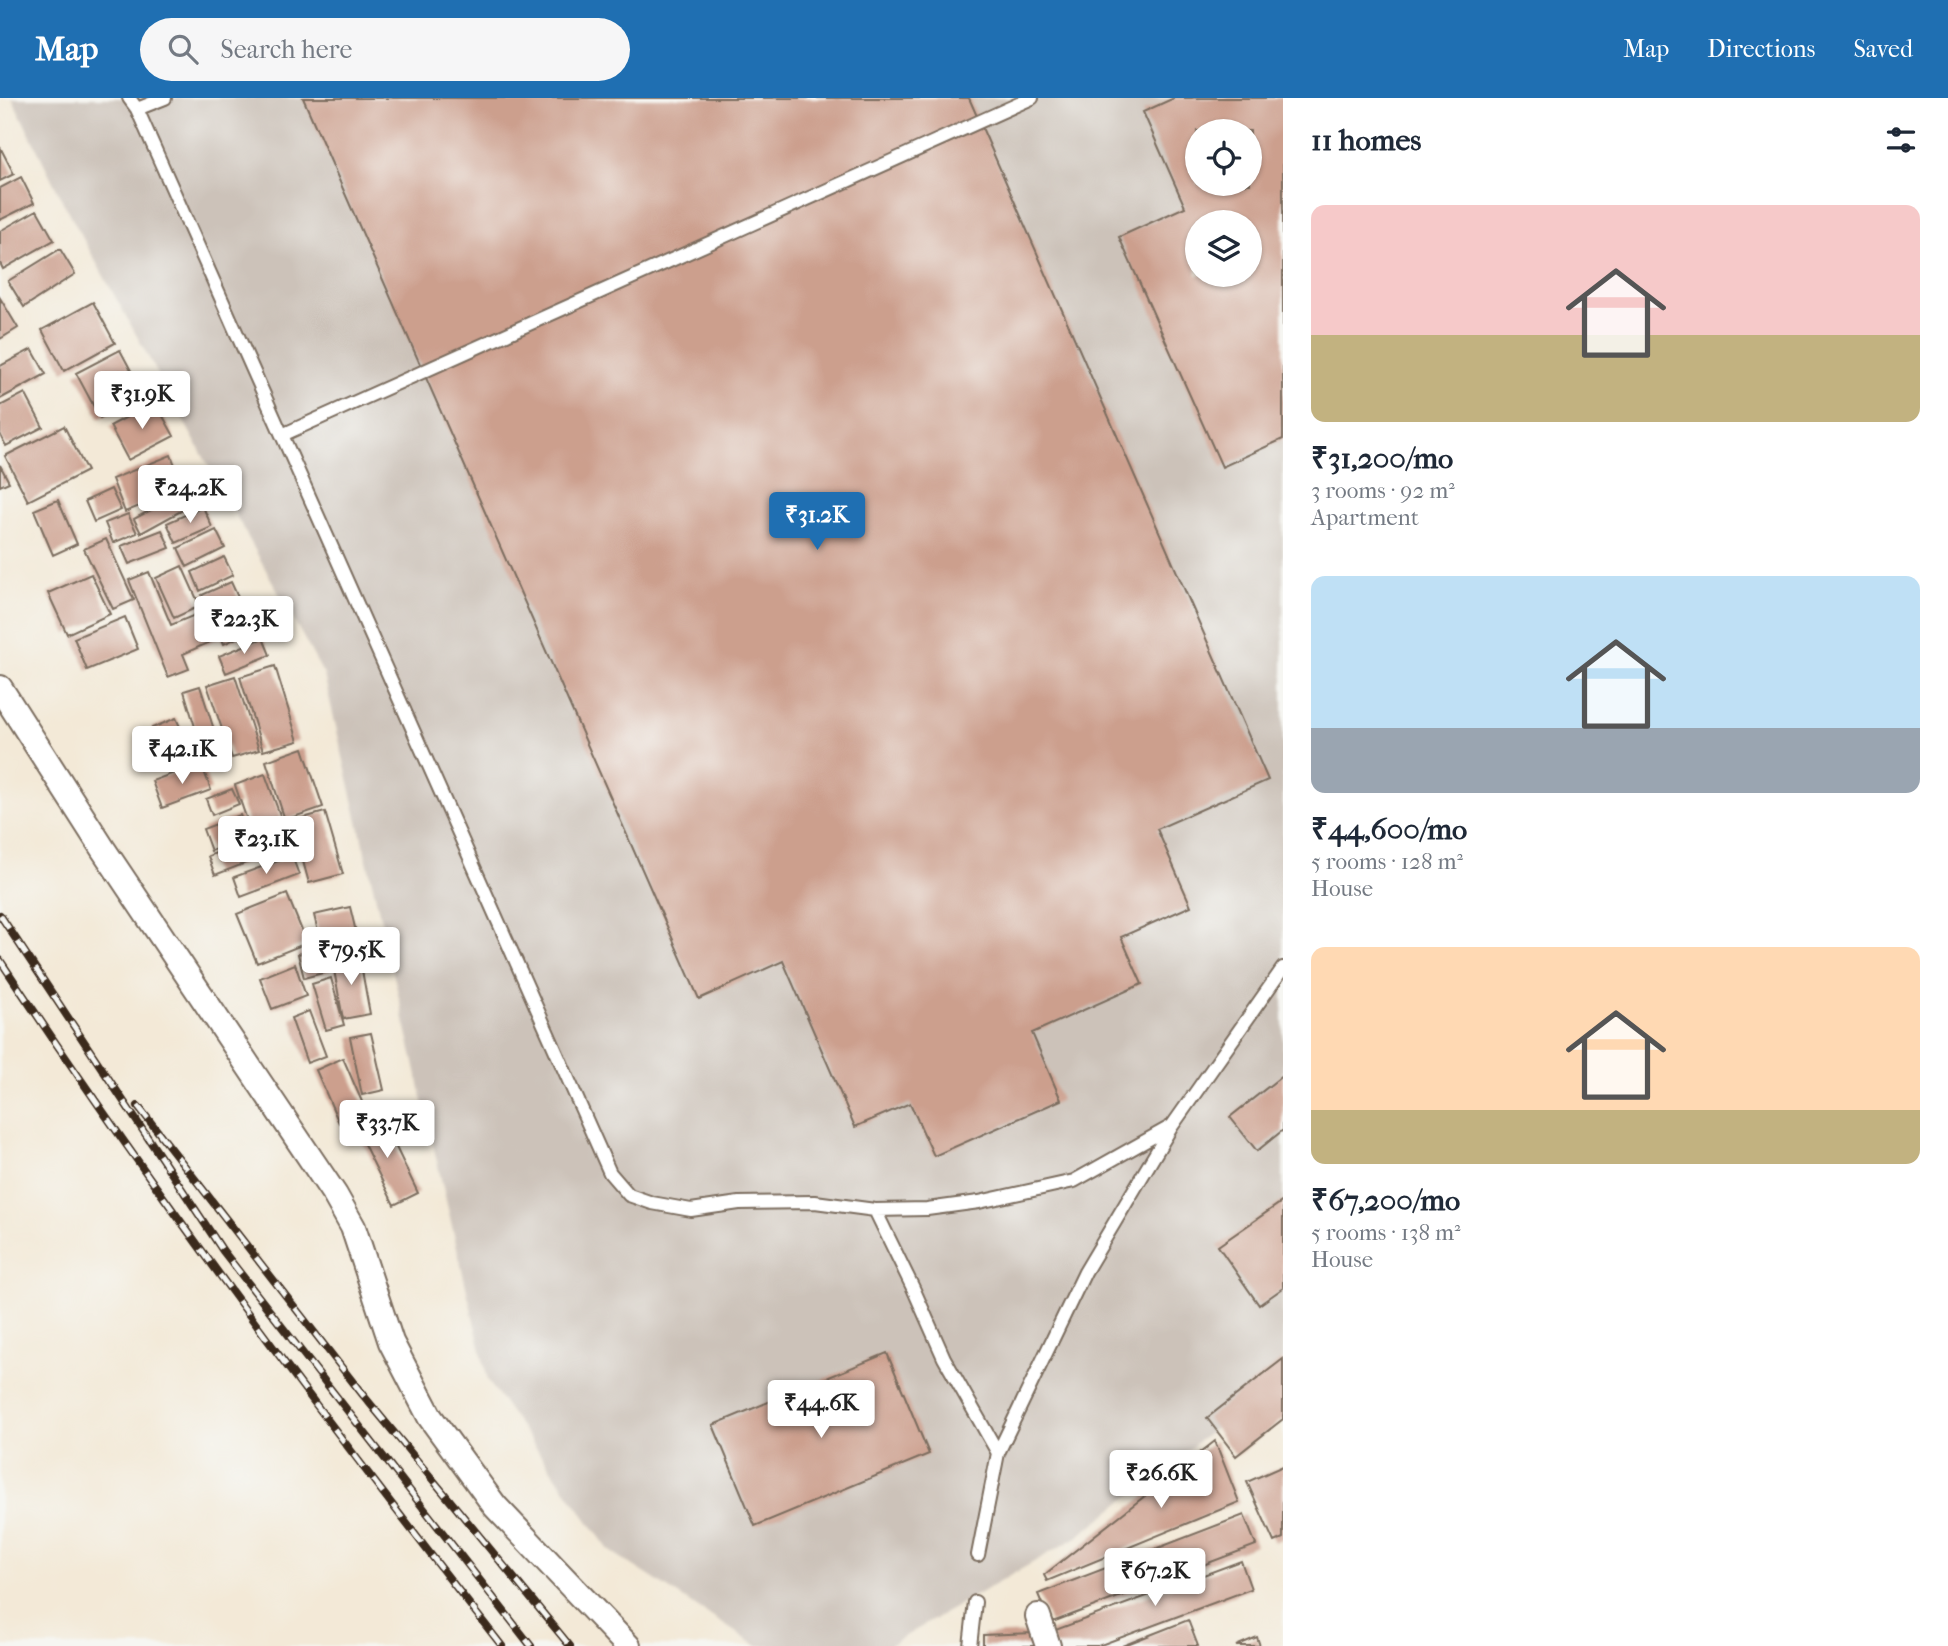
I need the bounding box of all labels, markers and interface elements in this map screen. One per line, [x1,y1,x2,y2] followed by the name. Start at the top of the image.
[140,18,630,81] search box
[35,30,98,69] text: Map
[164,30,202,68] icon: search
[220,34,352,65] text: Search here
[1623,35,1669,63] text: Map
[1707,35,1815,63] text: Directions
[1853,35,1913,63] text: Saved
[1185,119,1262,287] map controls
[1185,119,1262,196] button: locate
[1882,121,1920,159] icon: filters
[1311,123,1421,158] text: 11 homes
[1185,210,1262,287] button: layers
[1553,250,1679,376] icon: home
[85,372,199,431] pin: ₹31.9K
[110,380,174,407] text: ₹31.9K
[1311,441,1453,476] text: ₹31,200/mo
[133,466,247,525] pin: ₹24.2K
[154,474,226,501] text: ₹24.2K
[1311,477,1455,504] text: 3 rooms · 92 m²
[760,492,874,552] pin: ₹31.2K
[785,501,849,528] text: ₹31.2K
[1311,504,1419,531] text: Apartment
[187,596,301,656] pin: ₹22.3K
[210,605,278,632] text: ₹22.3K
[1553,621,1679,747] icon: home
[125,726,239,786] pin: ₹42.1K
[148,735,216,762] text: ₹42.1K
[1311,812,1467,847] text: ₹44,600/mo
[209,816,323,876] pin: ₹23.1K
[234,825,298,852] text: ₹23.1K
[1311,848,1463,875] text: 5 rooms · 128 m²
[1311,875,1373,902] text: House
[294,928,408,987] pin: ₹79.5K
[318,936,384,963] text: ₹79.5K
[1553,992,1679,1118] icon: home
[330,1100,444,1160] pin: ₹33.7K
[356,1109,419,1136] text: ₹33.7K
[1311,1183,1460,1218] text: ₹67,200/mo
[1311,1219,1461,1246] text: 5 rooms · 138 m²
[1311,1246,1373,1273] text: House
[764,1380,878,1440] pin: ₹44.6K
[784,1389,858,1416] text: ₹44.6K
[1104,1450,1218,1510] pin: ₹26.6K
[1125,1459,1197,1486] text: ₹26.6K
[1098,1548,1212,1608] pin: ₹67.2K
[1120,1557,1190,1584] text: ₹67.2K

